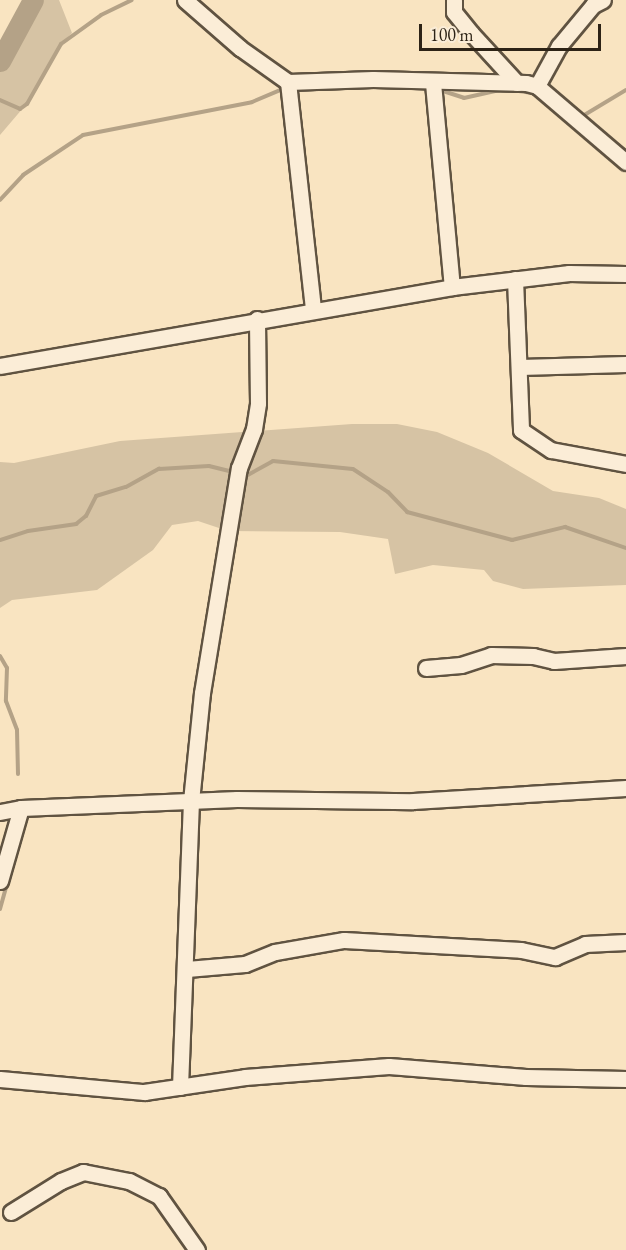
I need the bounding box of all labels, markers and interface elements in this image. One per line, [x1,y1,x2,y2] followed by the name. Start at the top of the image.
[422,12,604,50] scale bar
[430,23,474,46] text: 100 m

